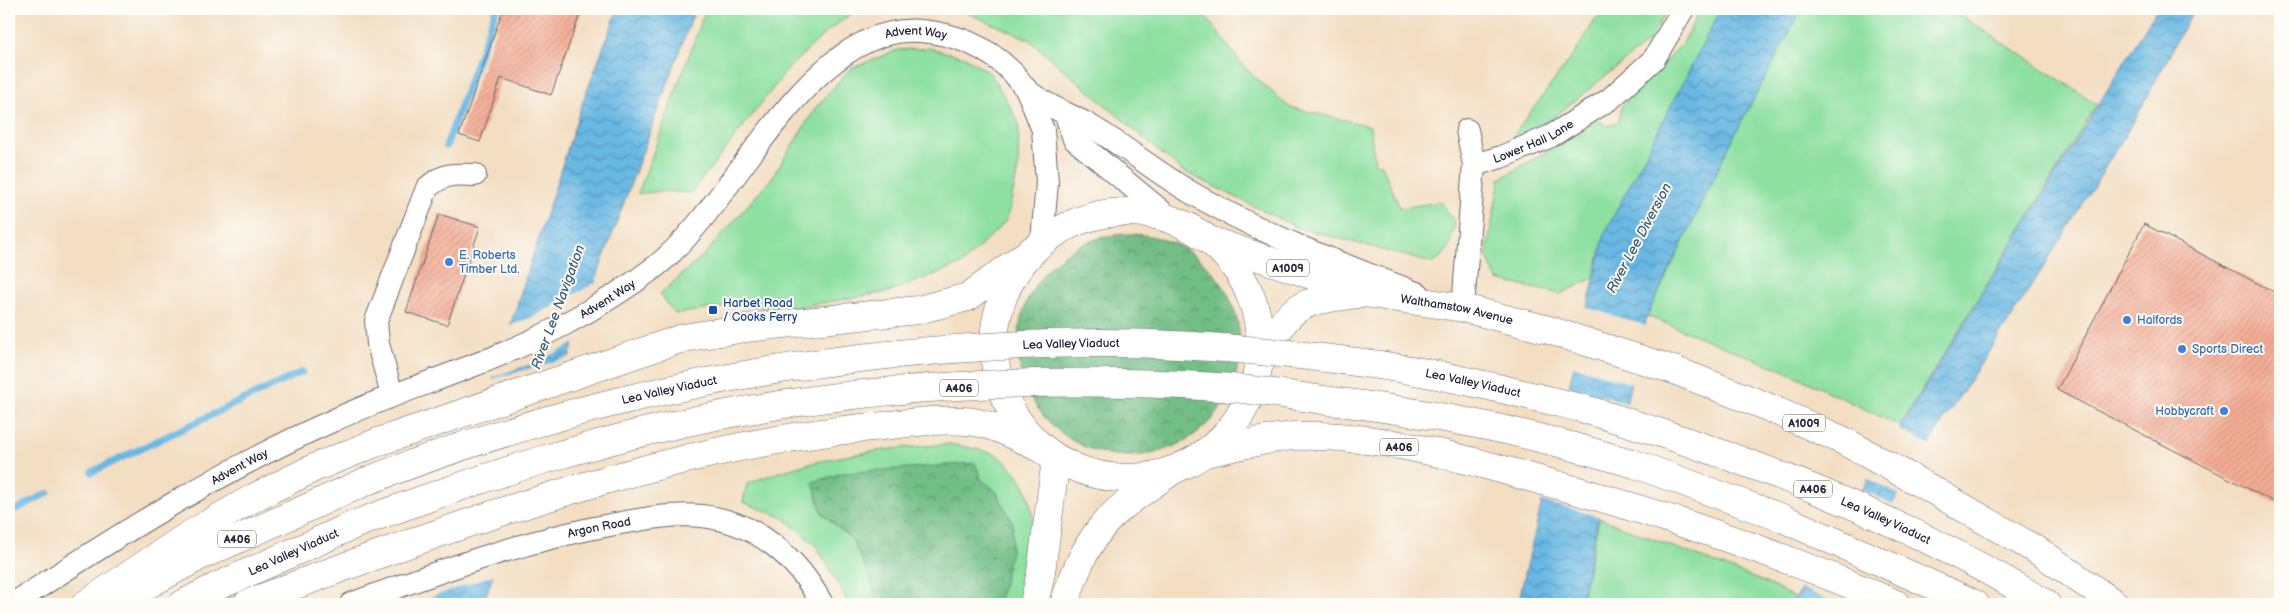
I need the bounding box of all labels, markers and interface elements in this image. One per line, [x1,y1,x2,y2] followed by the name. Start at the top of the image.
[883,23,949,43] street label: Advent Way
[1491,116,1576,166] street label: Lower Hall Lane
[1603,180,1675,296] water label: River Lee Diversion
[528,242,588,372] water label: River Lee Navigation
[459,248,519,277] place label: E. Roberts Timber Ltd.
[443,256,455,268] marker: E. Roberts Timber Ltd.
[1267,260,1309,276] road number: A1009
[577,276,639,322] street label: Advent Way
[1400,291,1515,328] street label: Walthamstow Avenue
[723,296,798,325] place label: Harbet Road / Cooks Ferry
[707,304,719,316] marker: Harbet Road / Cooks Ferry
[2137,313,2182,328] place label: Halfords
[2121,314,2133,326] marker: Halfords
[1022,335,1120,352] street label: Lea Valley Viaduct
[2192,342,2263,357] place label: Sports Direct
[2176,343,2188,355] marker: Sports Direct
[1424,365,1523,401] street label: Lea Valley Viaduct
[620,373,718,408] street label: Lea Valley Viaduct
[940,379,978,396] road number: A406
[2155,404,2214,419] place label: Hobbycraft
[2218,405,2230,417] marker: Hobbycraft
[1783,414,1825,432] road number: A1009
[1380,438,1418,456] road number: A406
[208,445,271,488] street label: Advent Way
[1794,480,1832,498] road number: A406
[1838,493,1933,548] street label: Lea Valley Viaduct
[566,514,632,541] street label: Argon Road
[246,525,341,579] street label: Lea Valley Viaduct
[218,530,256,548] road number: A406

